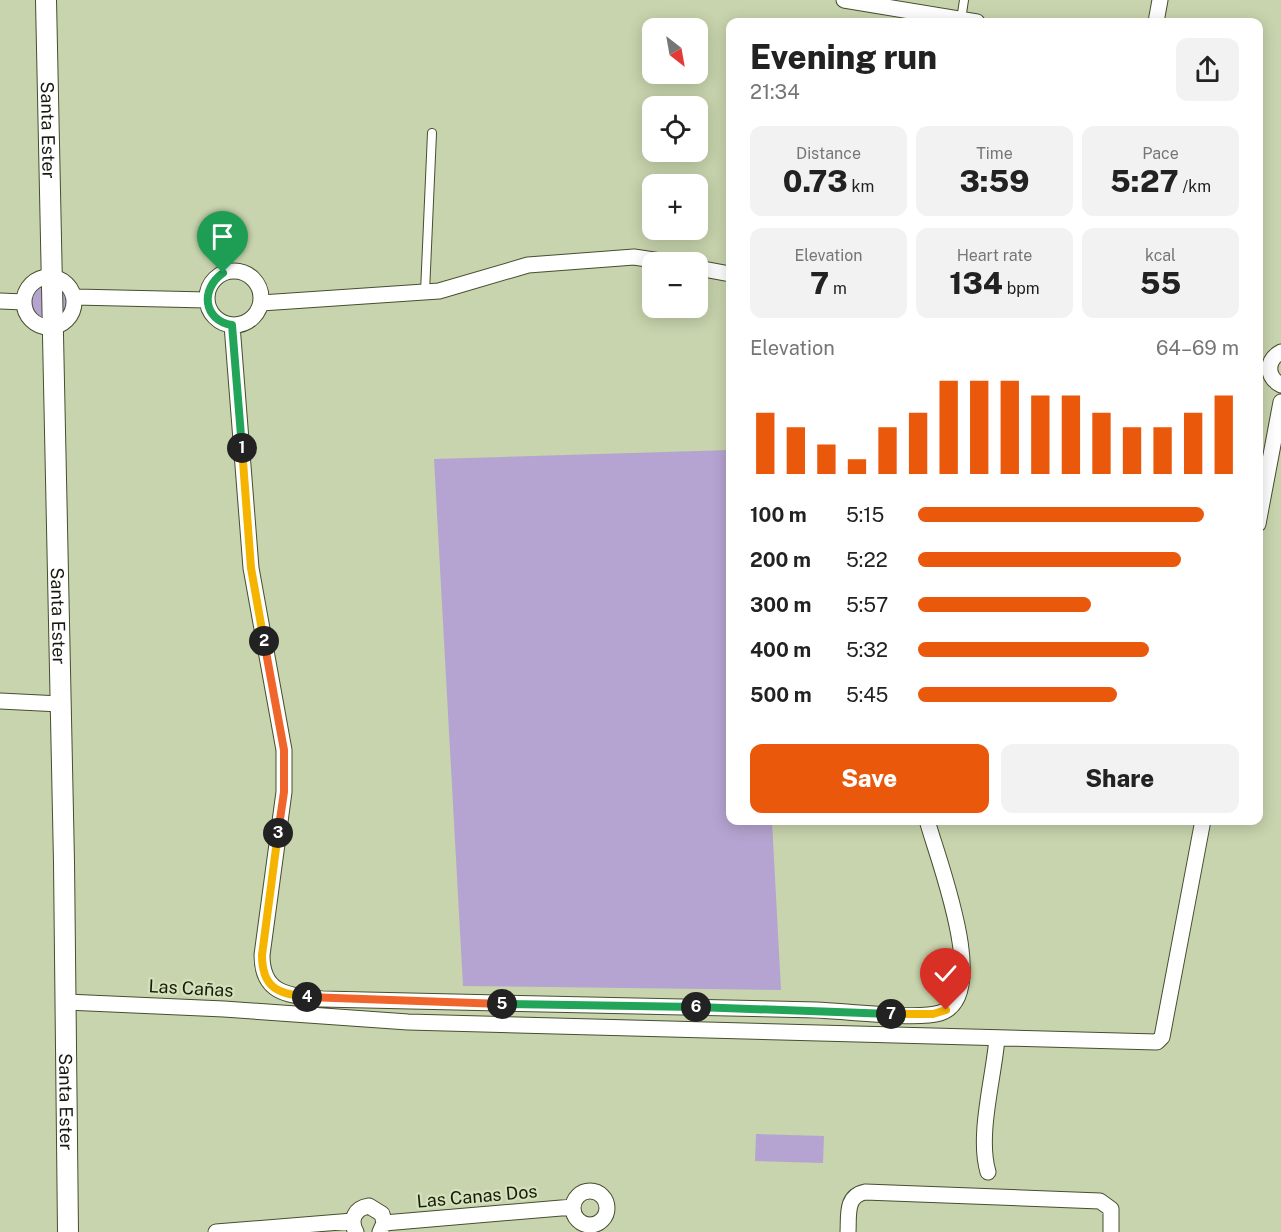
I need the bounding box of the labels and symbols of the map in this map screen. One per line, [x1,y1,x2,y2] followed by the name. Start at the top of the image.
[642,18,708,84] north arrow
[37,81,60,179] street label: Santa Ester
[197,211,248,273] pin
[227,433,257,463] pin: 1
[47,567,70,665] street label: Santa Ester
[249,626,279,656] pin: 2
[263,818,293,848] pin: 3
[920,948,971,1010] pin
[148,975,234,1001] street label: Las Cañas
[292,982,322,1012] pin: 4
[487,989,517,1019] pin: 5
[681,992,711,1022] pin: 6
[876,999,906,1029] pin: 7
[56,1053,78,1151] street label: Santa Ester
[416,1180,538,1212] street label: Las Canas Dos

